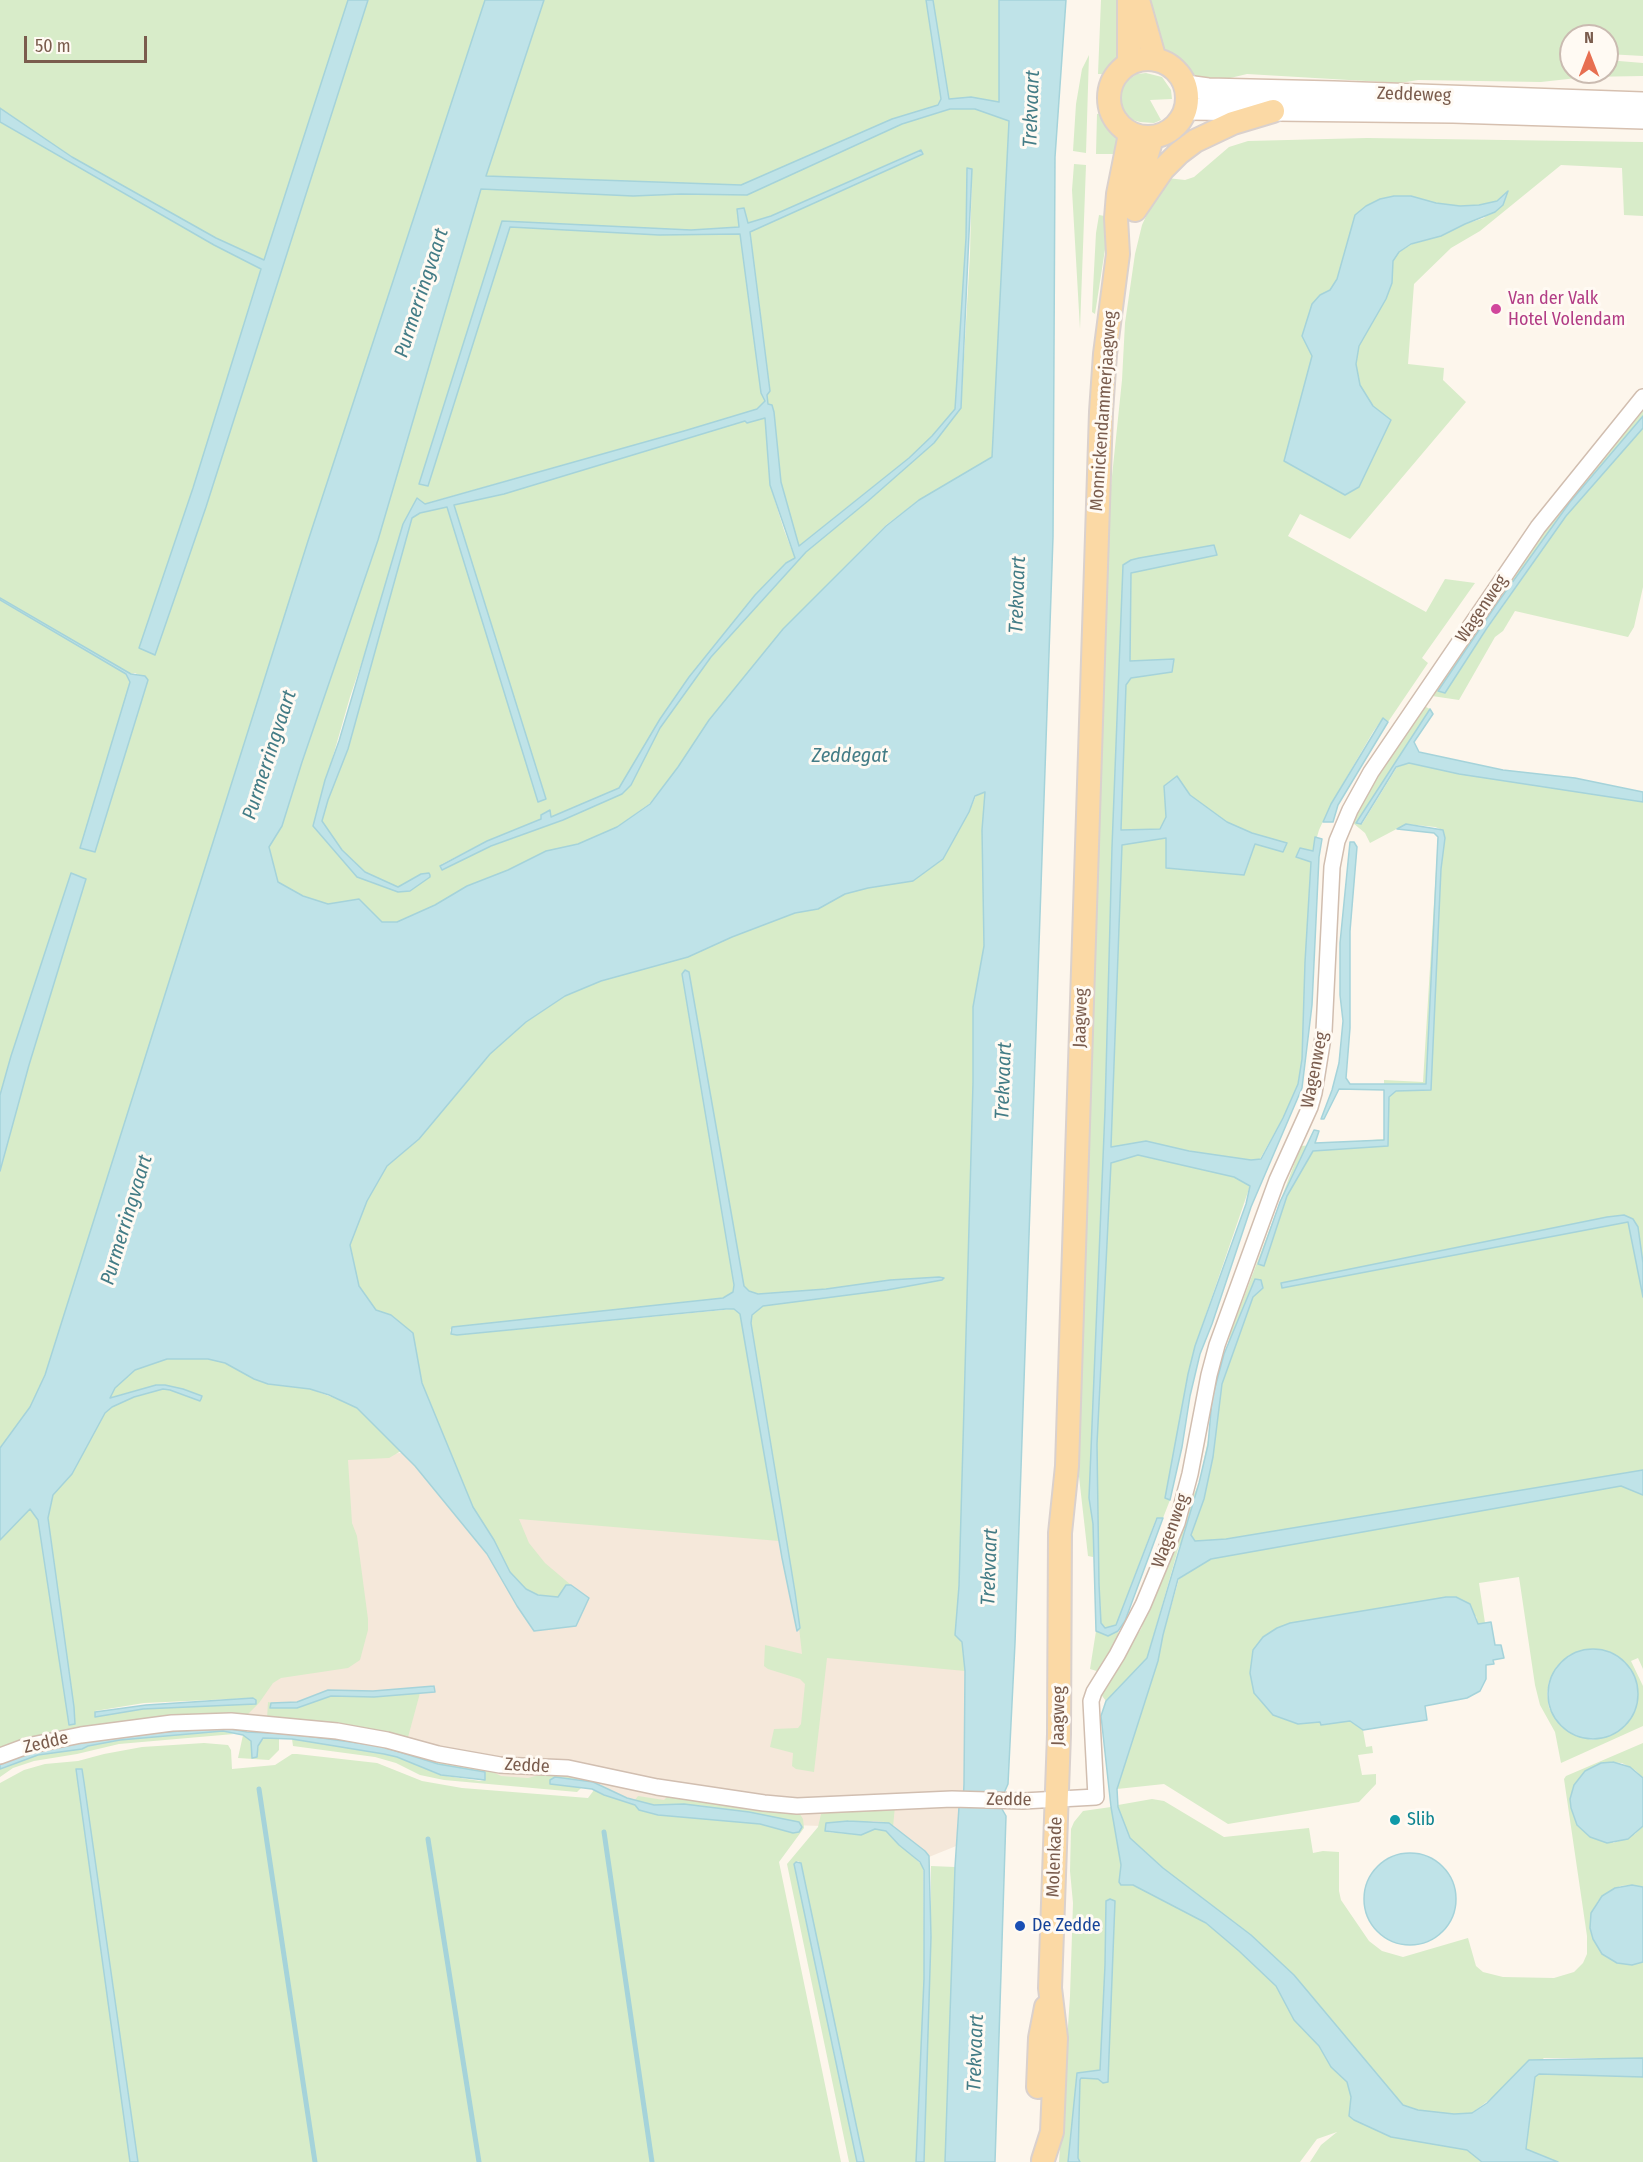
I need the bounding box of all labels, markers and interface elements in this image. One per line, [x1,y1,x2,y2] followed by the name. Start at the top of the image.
[27,24,150,62] scale bar
[1559,24,1619,84] north arrow
[1584,28,1594,47] text: N
[35,35,71,57] text: 50 m
[1019,70,1045,148] water label: Trekvaart
[1376,83,1452,107] street label: Zeddeweg
[390,225,454,361] water label: Purmerringvaart
[1508,288,1625,330] place label: Van der Valk Hotel Volendam
[1489,302,1503,316] marker: Van der Valk Hotel Volendam
[1086,310,1122,512] street label: Monnickendammerjaagweg
[1005,556,1031,634] water label: Trekvaart
[1451,571,1513,647] street label: Wagenweg
[238,687,302,823] water label: Purmerringvaart
[812,744,888,768] water label: Zeddegat
[1069,988,1093,1048] street label: Jaagweg
[1297,1030,1333,1110] street label: Wagenweg
[991,1042,1017,1120] water label: Trekvaart
[96,1152,158,1288] water label: Purmerringvaart
[1148,1491,1194,1571] street label: Wagenweg
[977,1528,1003,1606] water label: Trekvaart
[1048,1686,1070,1746] street label: Jaagweg
[22,1727,70,1759] street label: Zedde
[504,1754,550,1778] street label: Zedde
[986,1789,1032,1811] street label: Zedde
[1407,1809,1435,1831] place label: Slib
[1388,1813,1402,1827] marker: Slib
[1043,1816,1067,1898] street label: Molenkade
[1032,1915,1101,1937] place label: De Zedde
[1013,1919,1027,1933] marker: De Zedde
[963,2014,989,2092] water label: Trekvaart

